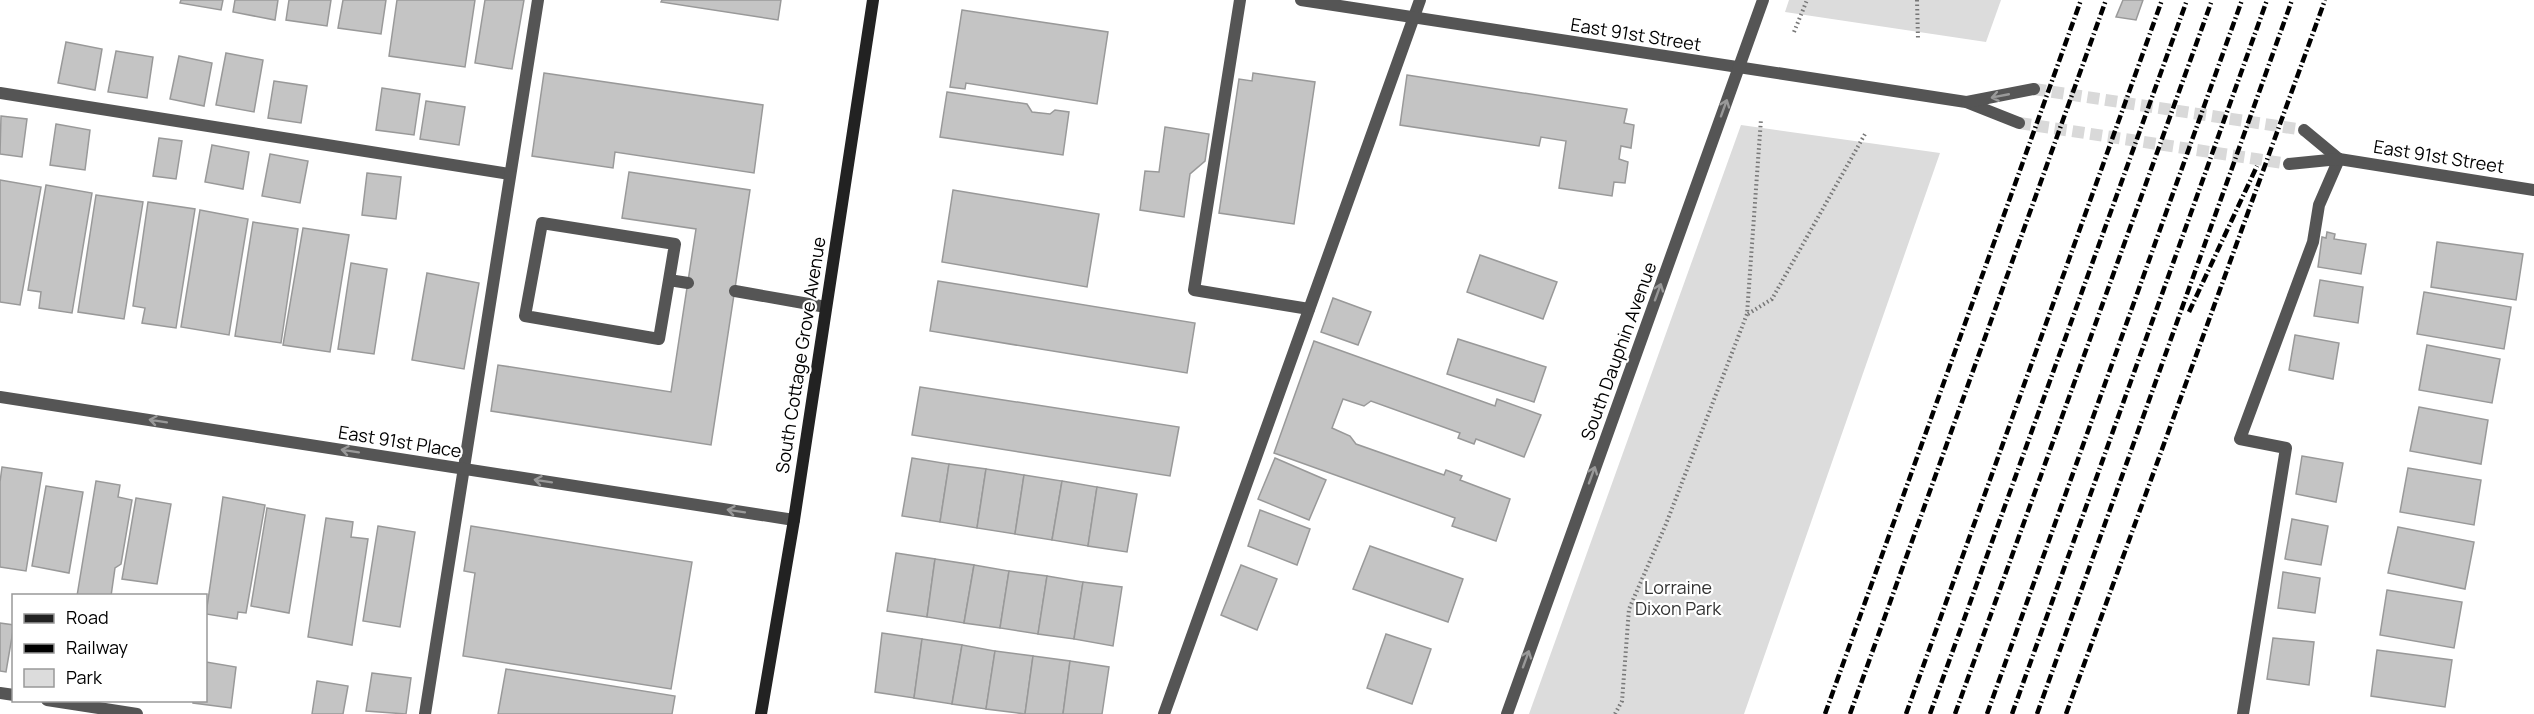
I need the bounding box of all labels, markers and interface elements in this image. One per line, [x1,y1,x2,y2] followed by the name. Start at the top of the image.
[1569,12,1703,56] street label: East 91st Street
[1991,91,2010,102] one-way arrow
[1719,99,1730,118] one-way arrow
[2372,134,2506,178] street label: East 91st Street
[769,235,831,475] street label: South Cottage Grove Avenue
[1575,258,1661,444] street label: South Dauphin Avenue
[1653,283,1664,302] one-way arrow
[148,416,168,427] one-way arrow
[337,419,463,463] street label: East 91st Place
[341,446,361,457] one-way arrow
[1588,466,1599,485] one-way arrow
[534,475,553,486] one-way arrow
[726,505,746,516] one-way arrow
[1635,575,1722,620] park label: Lorraine Dixon Park
[12,594,207,702] legend
[66,605,109,629] text: Road
[66,635,128,659] text: Railway
[1522,650,1533,669] one-way arrow
[66,665,103,689] text: Park

